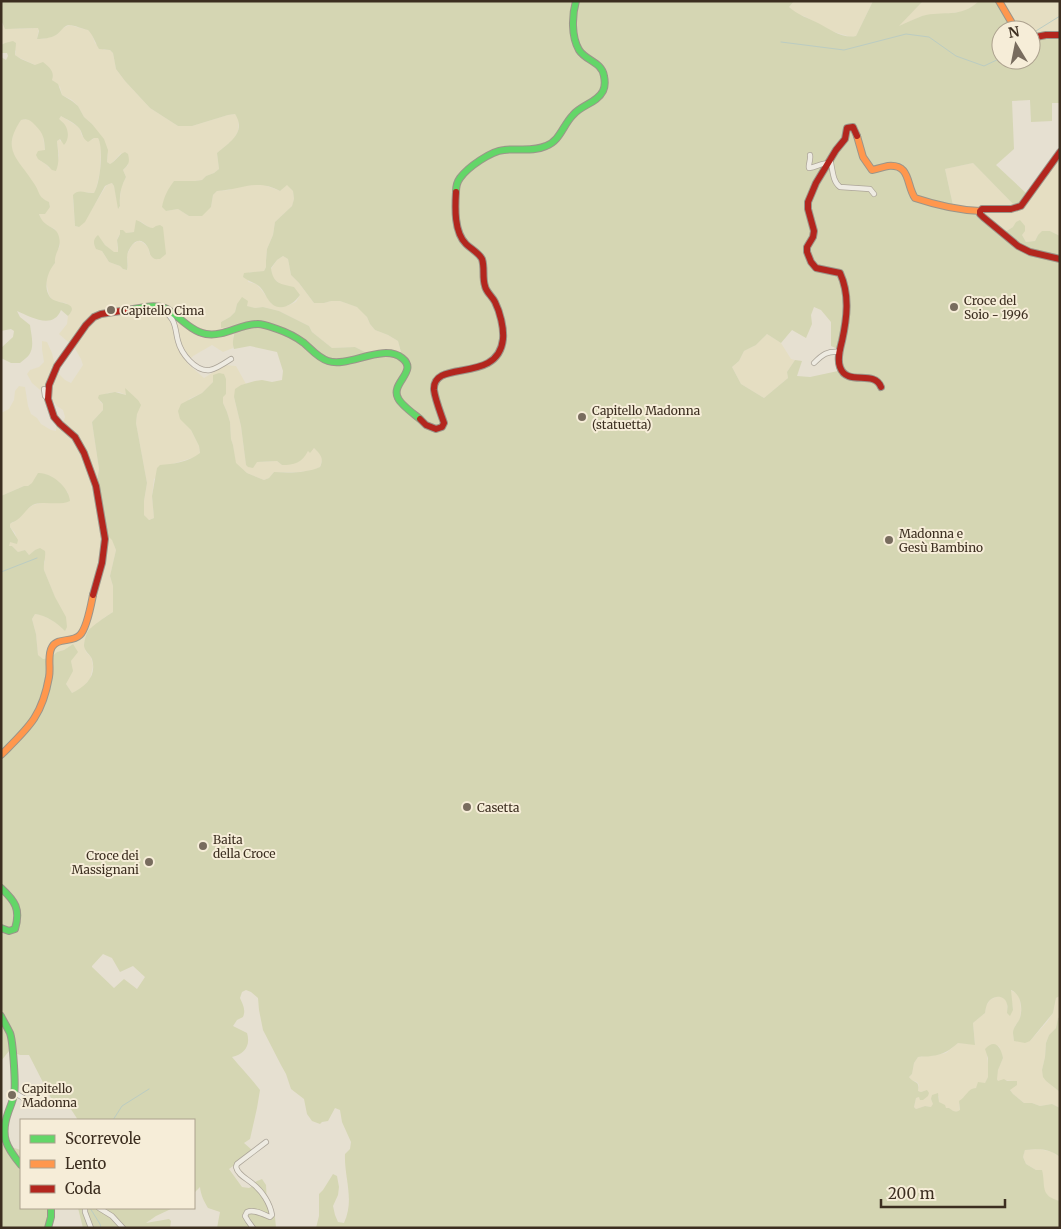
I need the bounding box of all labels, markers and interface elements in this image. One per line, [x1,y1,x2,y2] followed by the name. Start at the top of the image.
[991,20,1041,70] north arrow
[1007,22,1021,42] text: N
[964,293,1028,322] place label: Croce del Soio - 1996
[948,301,960,313] marker: Croce del Soio - 1996
[121,303,205,318] place label: Capitello Cima
[105,304,117,316] marker: Capitello Cima
[592,403,701,432] place label: Capitello Madonna (statuetta)
[576,411,588,423] marker: Capitello Madonna (statuetta)
[899,526,983,555] place label: Madonna e Gesù Bambino
[883,534,895,546] marker: Madonna e Gesù Bambino
[477,800,520,815] place label: Casetta
[461,801,473,813] marker: Casetta
[213,832,276,861] place label: Baita della Croce
[197,840,209,852] marker: Baita della Croce
[72,848,139,877] place label: Croce dei Massignani
[143,856,155,868] marker: Croce dei Massignani
[22,1081,78,1110] place label: Capitello Madonna
[6,1089,18,1101] marker: Capitello Madonna
[20,1119,195,1209] legend
[65,1129,141,1148] text: Scorrevole
[65,1154,107,1173] text: Lento
[881,1176,1005,1208] scale bar
[65,1179,101,1198] text: Coda
[888,1184,935,1203] text: 200 m

